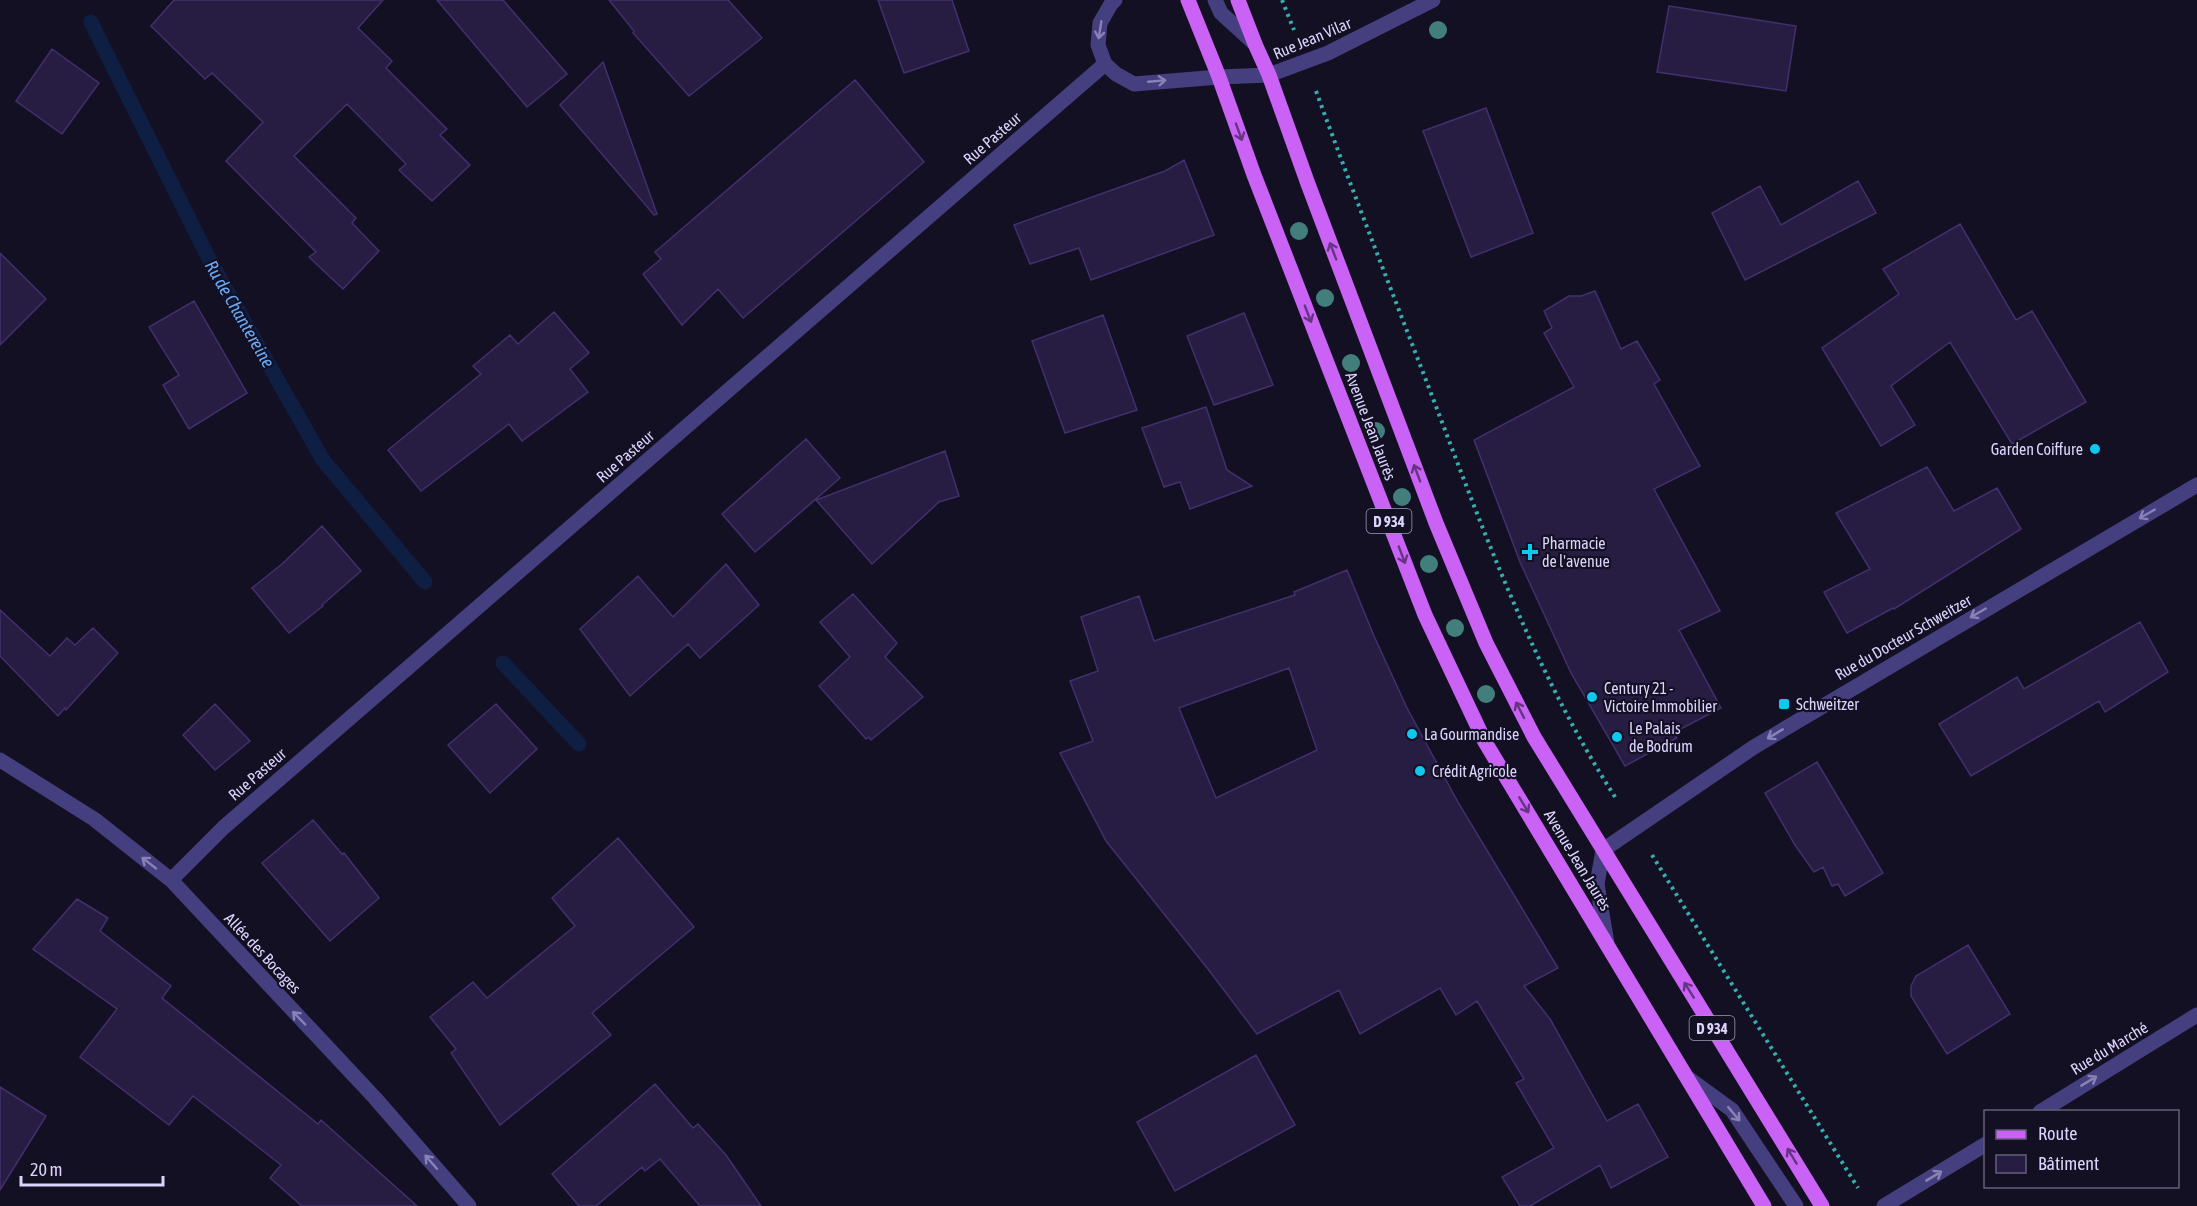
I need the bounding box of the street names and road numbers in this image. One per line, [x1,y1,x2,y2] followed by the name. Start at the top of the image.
[1270,13,1354,62] street label: Rue Jean Vilar
[960,108,1025,168] street label: Rue Pasteur
[1342,369,1400,483] street label: Avenue Jean Jaurès
[593,426,658,486] street label: Rue Pasteur
[1366,509,1412,533] road number: D 934
[1832,590,1975,683] street label: Rue du Docteur Schweitzer
[225,744,290,804] street label: Rue Pasteur
[1541,806,1615,914] street label: Avenue Jean Jaurès
[220,909,305,998] street label: Allée des Bocages
[1690,1016,1734,1040] road number: D 934
[2067,1018,2151,1078] street label: Rue du Marché

